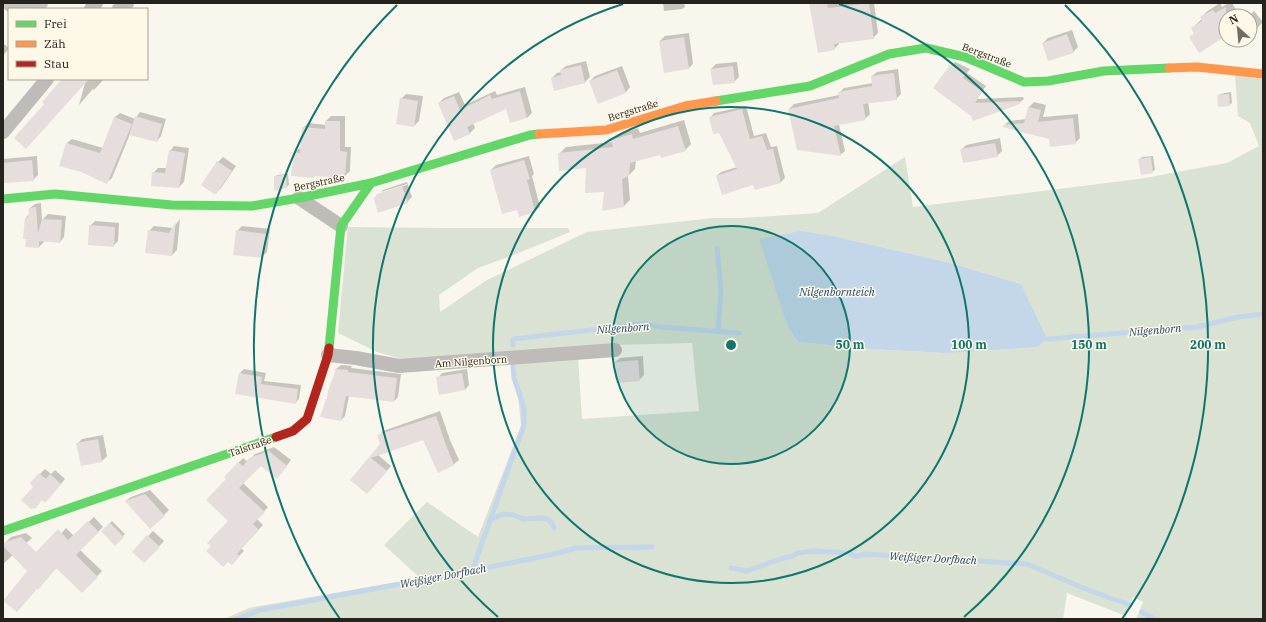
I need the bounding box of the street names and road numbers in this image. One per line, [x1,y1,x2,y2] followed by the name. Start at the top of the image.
[960,40,1013,71] street label: Bergstraße
[606,97,660,124] street label: Bergstraße
[292,171,346,194] street label: Bergstraße
[435,352,508,371] street label: Am Nilgenborn
[227,433,273,460] street label: Talstraße

